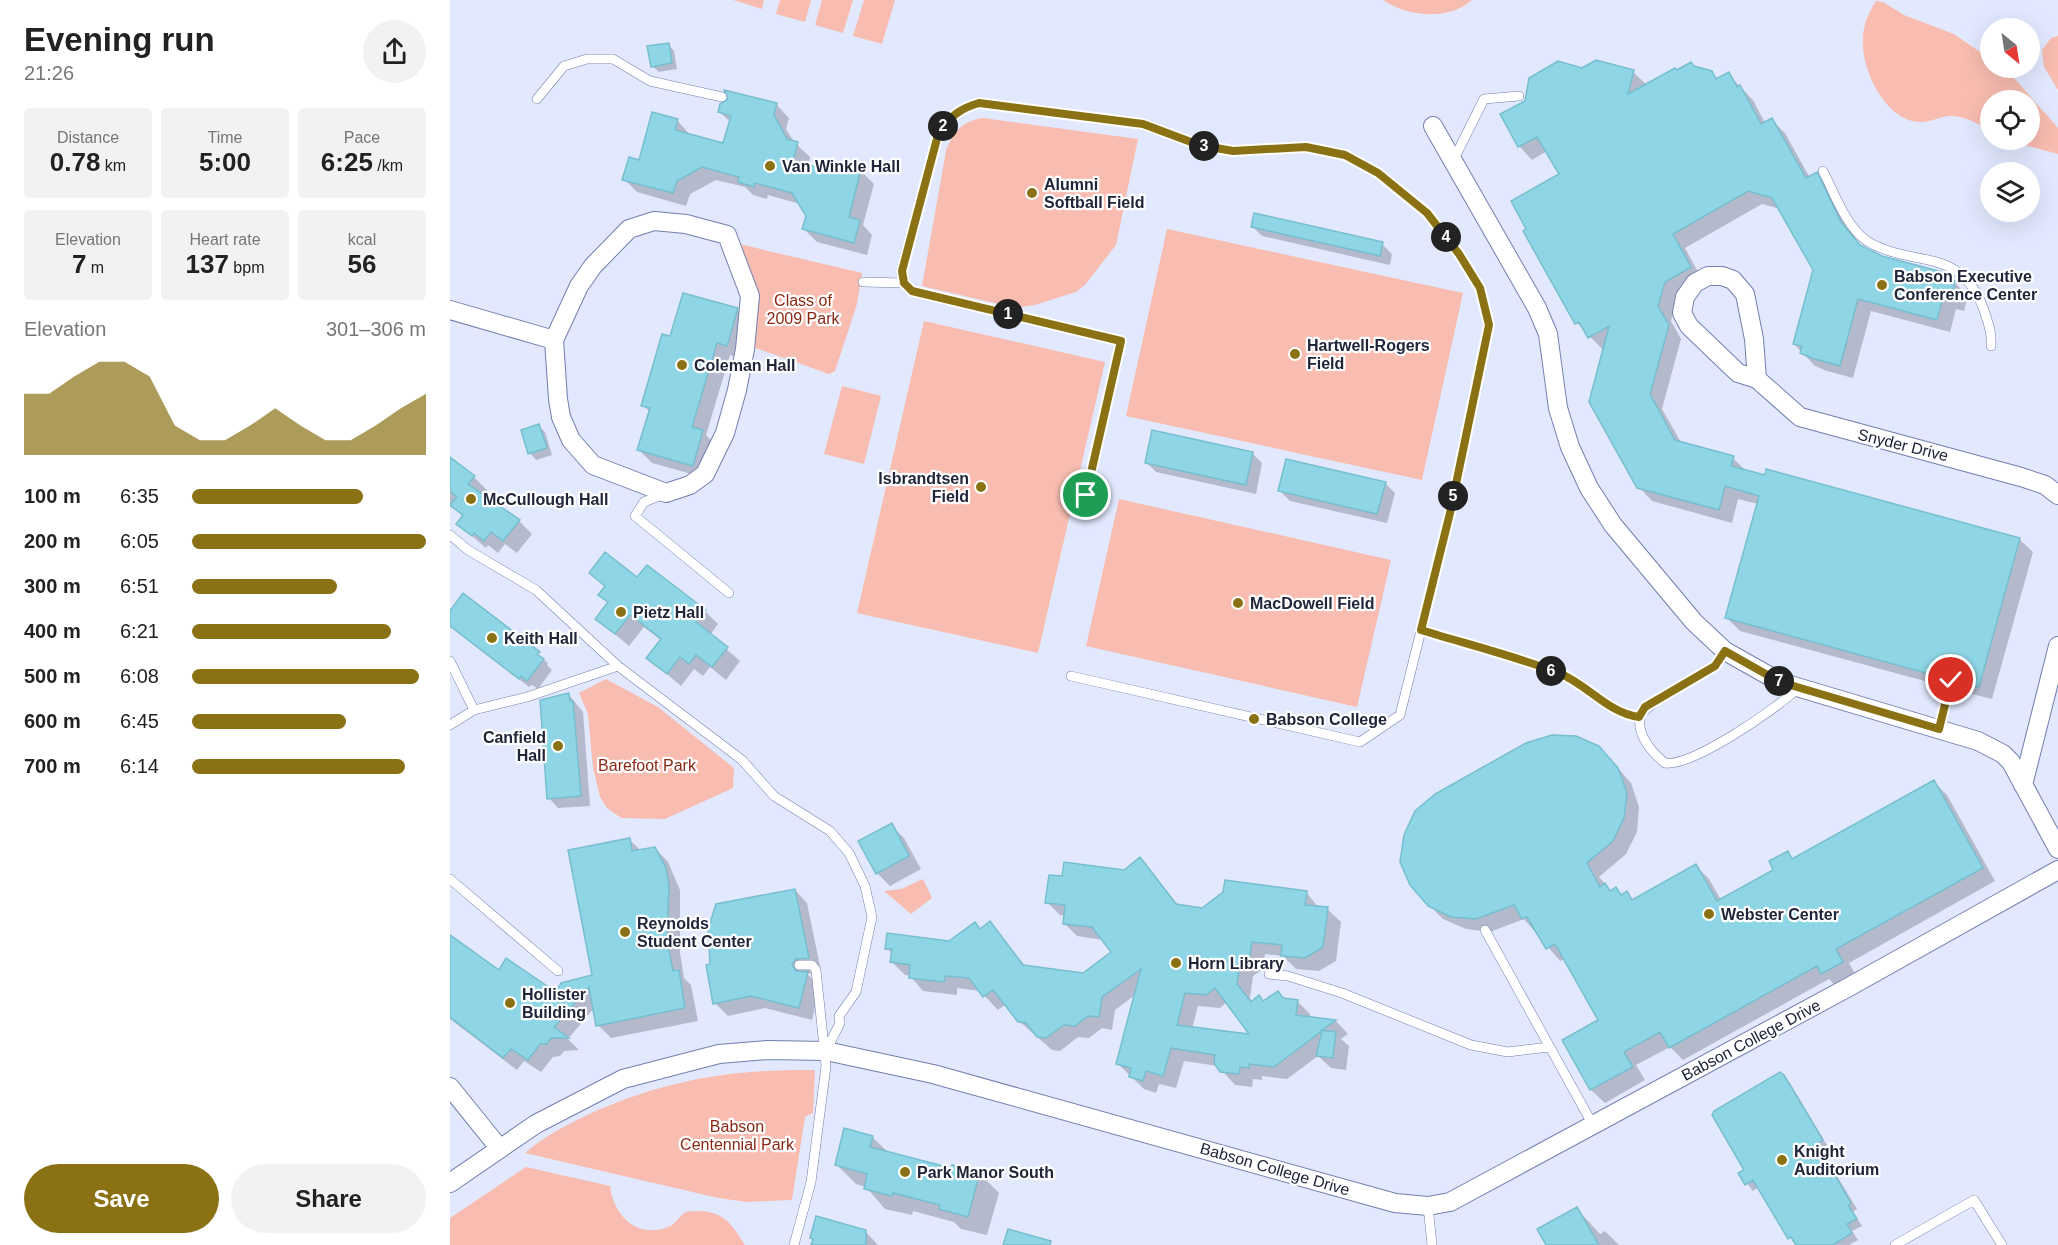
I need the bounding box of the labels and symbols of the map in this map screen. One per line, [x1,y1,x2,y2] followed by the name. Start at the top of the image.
[1980,18,2040,78] north arrow
[928,111,958,141] pin: 2
[1189,131,1219,161] pin: 3
[782,158,900,175] place label: Van Winkle Hall
[763,159,777,173] marker: Van Winkle Hall
[1044,176,1144,211] place label: Alumni Softball Field
[1025,186,1039,200] marker: Alumni Softball Field
[1431,222,1461,252] pin: 4
[1894,268,2037,303] place label: Babson Executive Conference Center
[1875,278,1889,292] marker: Babson Executive Conference Center
[767,292,840,327] park label: Class of 2009 Park
[993,299,1023,329] pin: 1
[1307,337,1430,372] place label: Hartwell-Rogers Field
[1288,347,1302,361] marker: Hartwell-Rogers Field
[694,357,795,374] place label: Coleman Hall
[675,358,689,372] marker: Coleman Hall
[1856,426,1950,464] street label: Snyder Drive
[1060,469,1111,520] pin
[878,470,969,505] place label: Isbrandtsen Field
[974,480,988,494] marker: Isbrandtsen Field
[1438,481,1468,511] pin: 5
[483,491,608,508] place label: McCullough Hall
[464,492,478,506] marker: McCullough Hall
[1250,595,1374,612] place label: MacDowell Field
[1231,596,1245,610] marker: MacDowell Field
[633,604,704,621] place label: Pietz Hall
[614,605,628,619] marker: Pietz Hall
[504,630,578,647] place label: Keith Hall
[485,631,499,645] marker: Keith Hall
[1925,654,1976,705] pin
[1536,656,1566,686] pin: 6
[1764,666,1794,696] pin: 7
[1266,711,1387,728] place label: Babson College
[1247,712,1261,726] marker: Babson College
[483,729,546,764] place label: Canfield Hall
[551,739,565,753] marker: Canfield Hall
[598,757,697,774] park label: Barefoot Park
[1721,906,1839,923] place label: Webster Center
[1702,907,1716,921] marker: Webster Center
[637,915,752,950] place label: Reynolds Student Center
[618,925,632,939] marker: Reynolds Student Center
[1188,955,1284,972] place label: Horn Library
[1169,956,1183,970] marker: Horn Library
[522,986,586,1021] place label: Hollister Building
[503,996,517,1010] marker: Hollister Building
[1679,996,1823,1084] street label: Babson College Drive
[680,1118,795,1153] park label: Babson Centennial Park
[1198,1140,1352,1199] street label: Babson College Drive
[1794,1143,1879,1178] place label: Knight Auditorium
[1775,1153,1789,1167] marker: Knight Auditorium
[917,1164,1054,1181] place label: Park Manor South
[898,1165,912,1179] marker: Park Manor South

